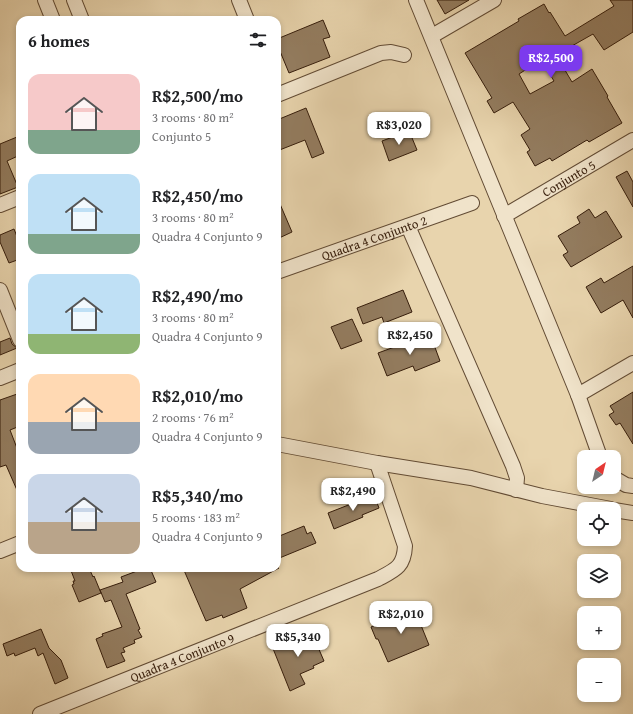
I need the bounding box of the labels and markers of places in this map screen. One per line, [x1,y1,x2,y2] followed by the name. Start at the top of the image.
[514,45,588,79] pin: R$2,500
[362,112,436,146] pin: R$3,020
[373,322,447,356] pin: R$2,450
[316,478,390,512] pin: R$2,490
[364,601,438,635] pin: R$2,010
[261,624,335,658] pin: R$5,340

